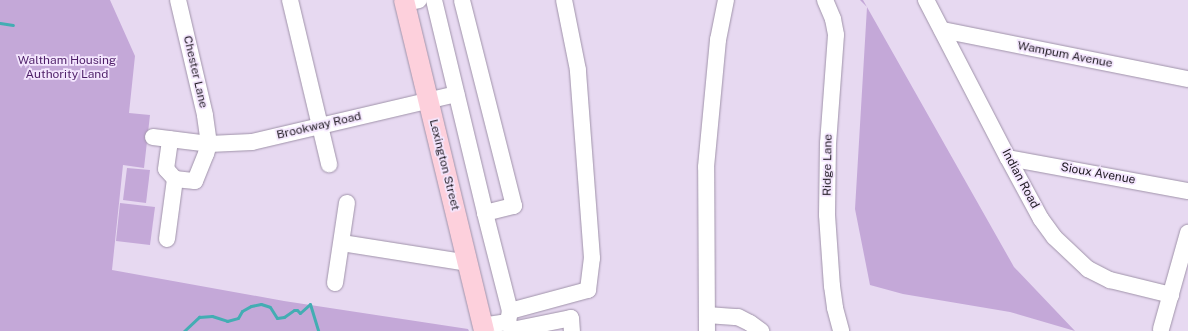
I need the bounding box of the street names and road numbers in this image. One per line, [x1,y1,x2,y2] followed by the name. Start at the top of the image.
[180,34,210,110] street label: Chester Lane
[1016,39,1114,71] street label: Wampum Avenue
[275,109,363,143] street label: Brookway Road
[426,118,462,212] street label: Lexington Street
[820,134,836,196] street label: Ridge Lane
[998,147,1042,211] street label: Indian Road
[1060,160,1136,188] street label: Sioux Avenue

